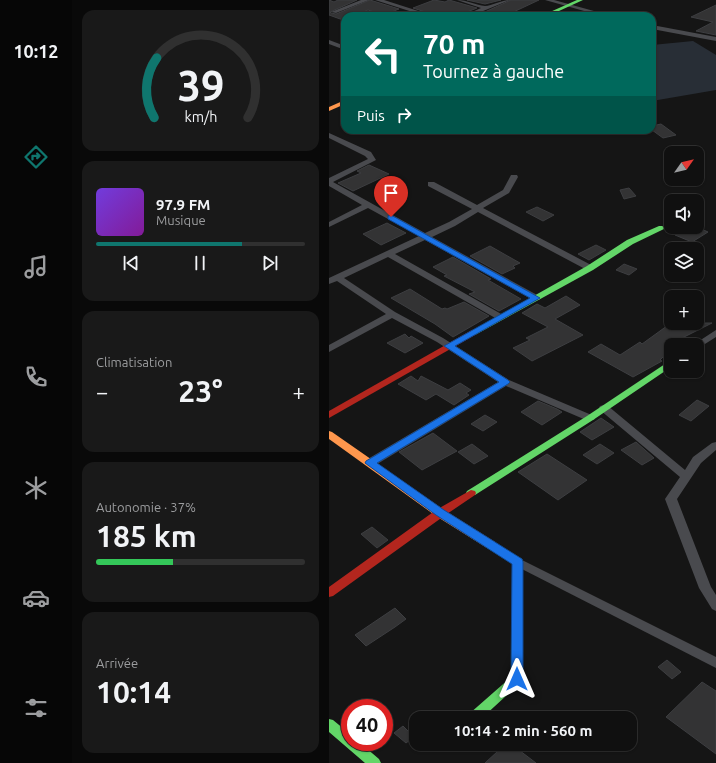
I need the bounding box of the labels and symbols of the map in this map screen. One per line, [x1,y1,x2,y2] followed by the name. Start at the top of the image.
[664,146,704,186] north arrow
[374,176,408,217] pin
[496,658,538,700] position arrow
[341,699,393,751] speed limit sign: 40

